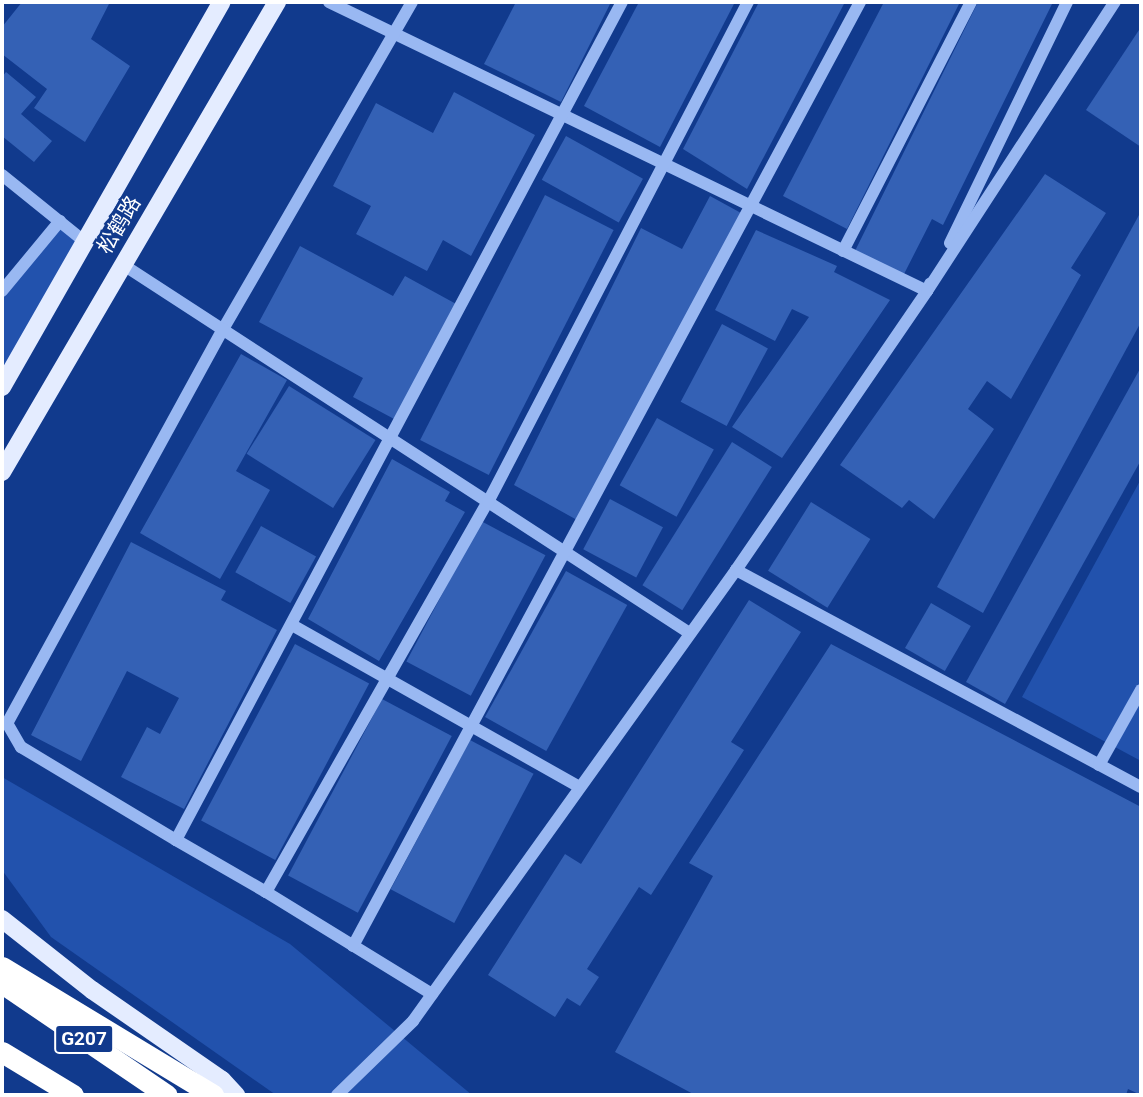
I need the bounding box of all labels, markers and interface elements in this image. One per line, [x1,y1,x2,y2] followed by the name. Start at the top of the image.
[92,192,146,258] street label: 松鹤路
[52,1023,116,1054] road number: G207

